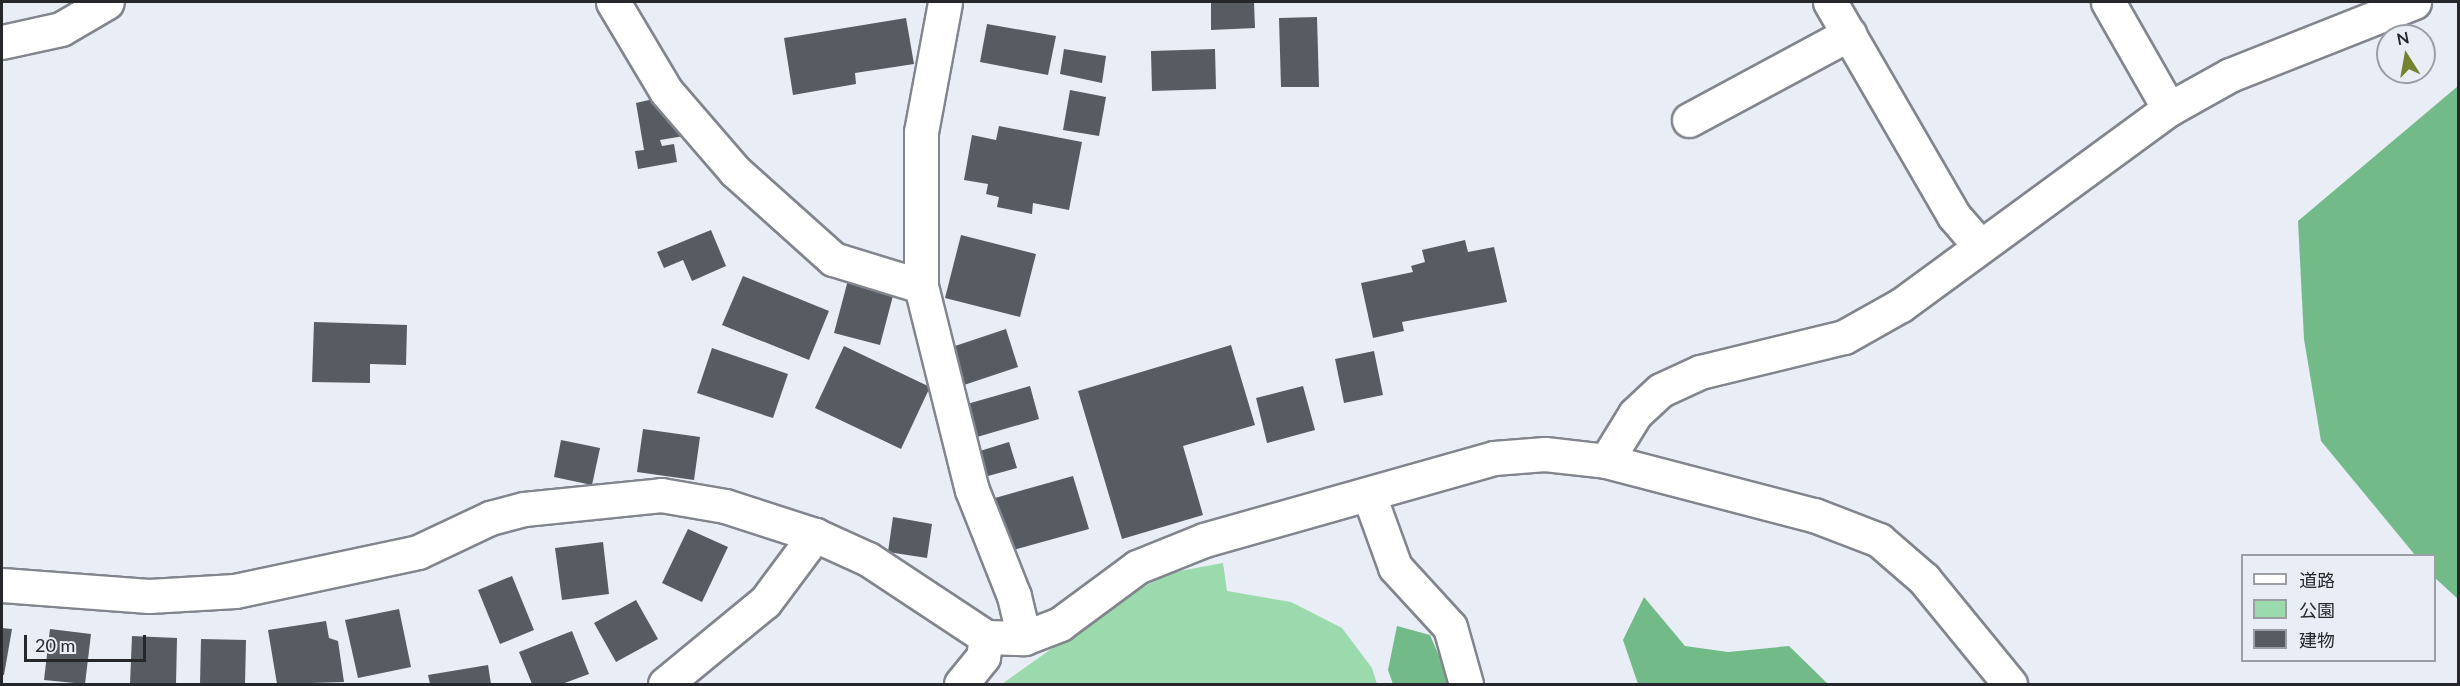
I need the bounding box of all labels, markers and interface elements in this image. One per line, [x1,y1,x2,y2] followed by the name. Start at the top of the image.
[2376,24,2436,84] north arrow
[2395,27,2411,48] text: N
[2241,554,2436,662] legend
[2299,569,2335,591] text: 道路
[2299,599,2335,621] text: 公園
[27,623,148,661] scale bar
[2299,629,2335,651] text: 建物
[35,634,75,656] text: 20 m

